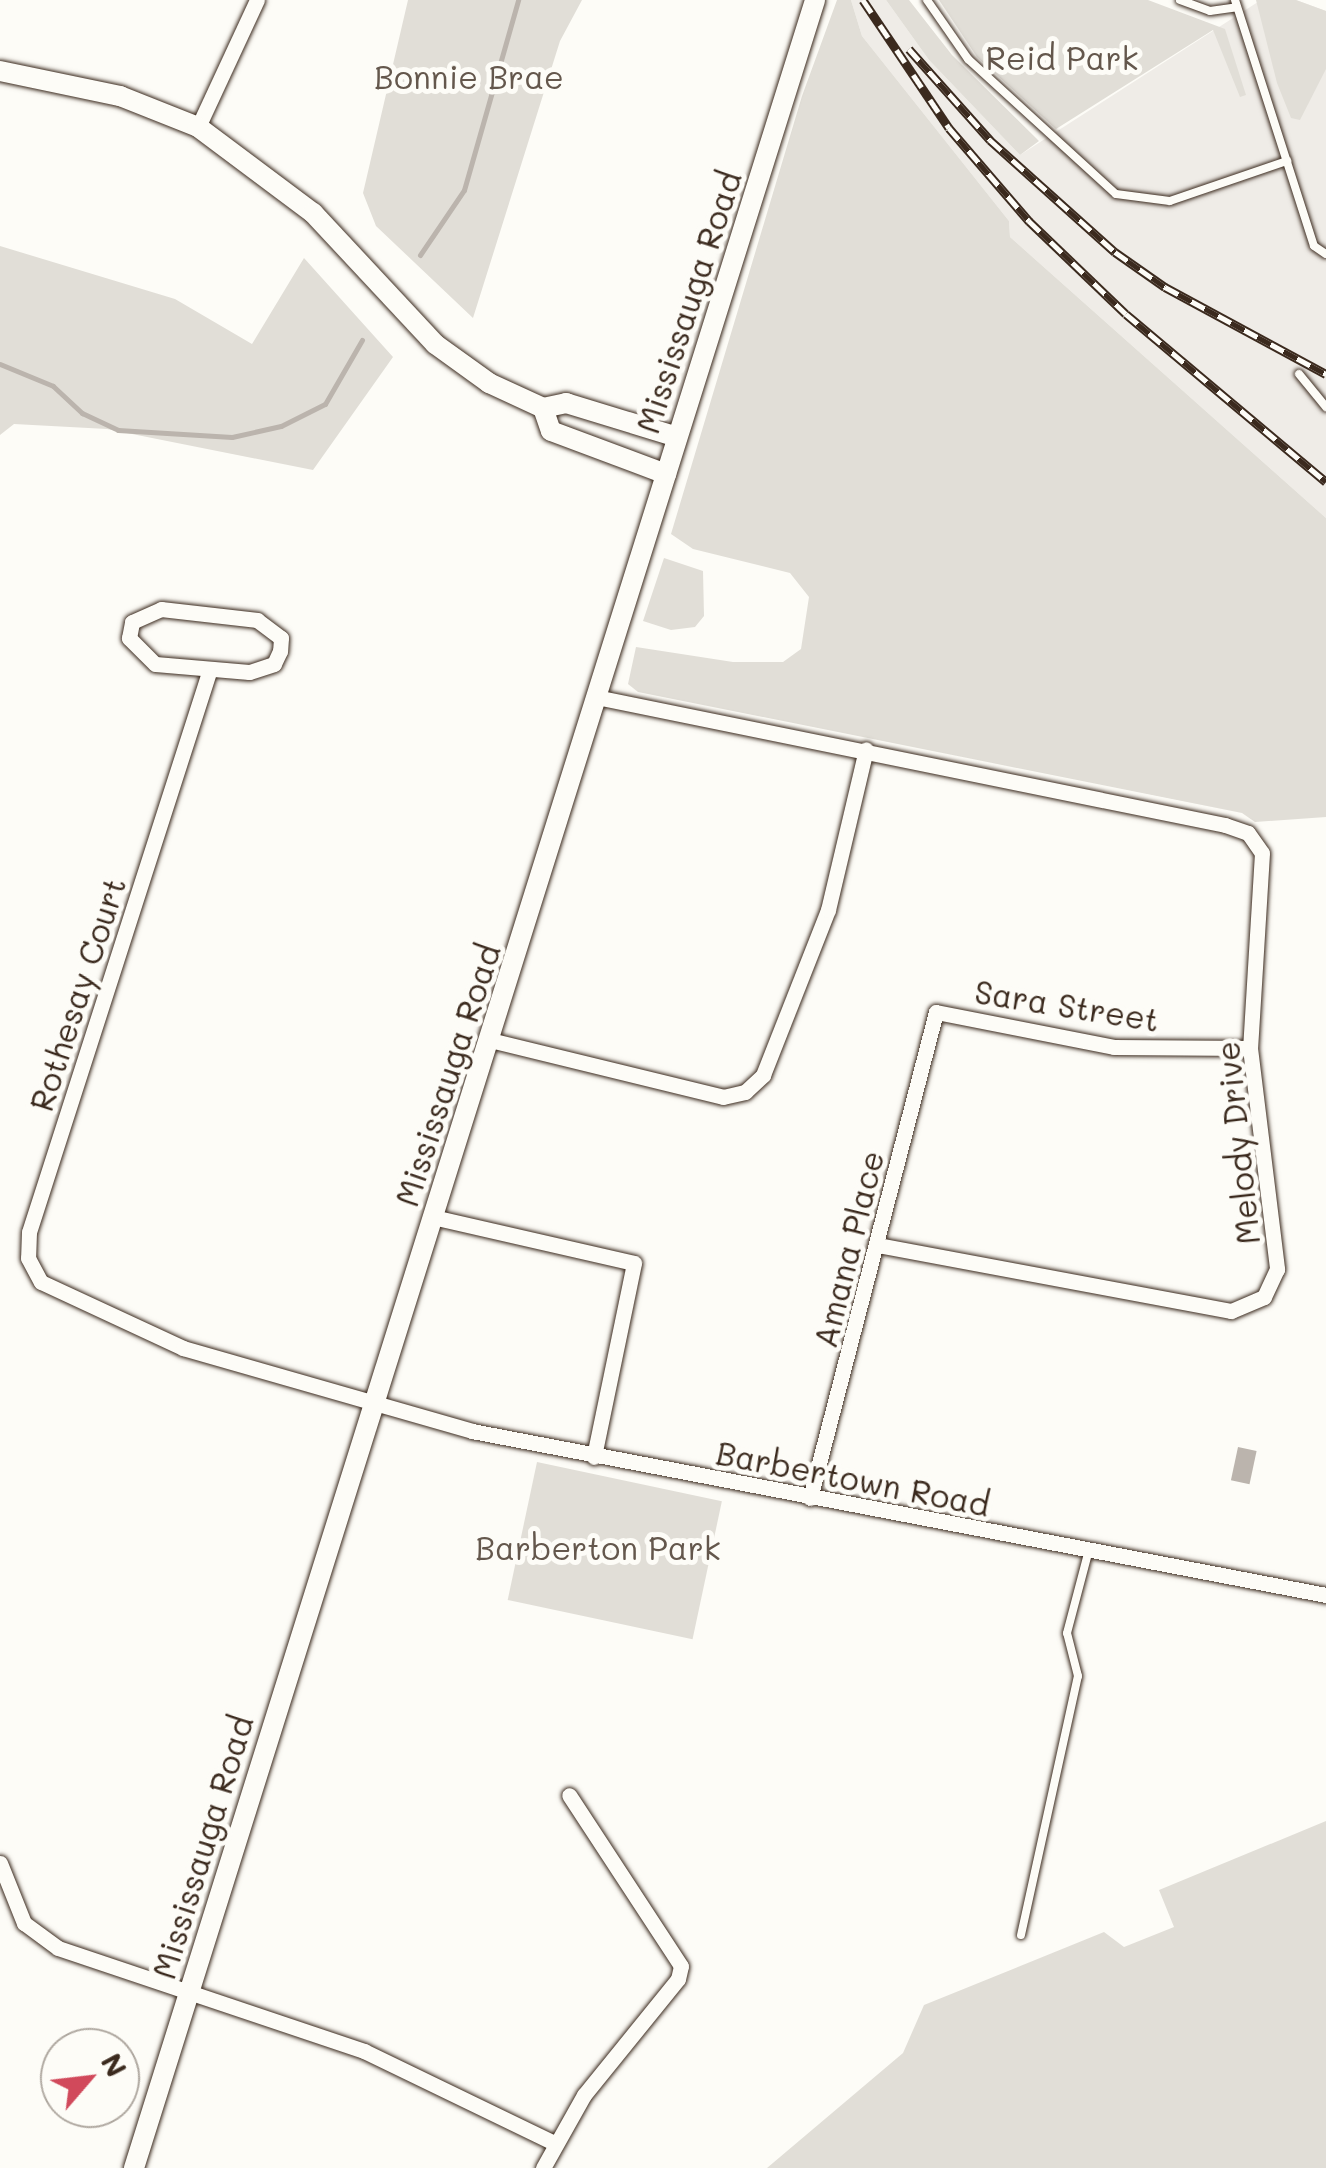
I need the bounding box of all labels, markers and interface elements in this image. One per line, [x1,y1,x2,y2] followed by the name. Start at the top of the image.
[985,38,1139,76] park label: Reid Park
[374,57,564,95] park label: Bonnie Brae
[628,166,748,438] street label: Mississauga Road
[21,872,133,1116] street label: Rothesay Court
[387,939,507,1211] street label: Mississauga Road
[972,971,1162,1039] street label: Sara Street
[1207,1039,1267,1247] street label: Melody Drive
[805,1147,891,1351] street label: Amana Place
[713,1433,993,1523] street label: Barbertown Road
[475,1528,721,1566] park label: Barberton Park
[144,1711,260,1983] street label: Mississauga Road
[40,2028,140,2128] north arrow
[94,2047,136,2083] text: N

